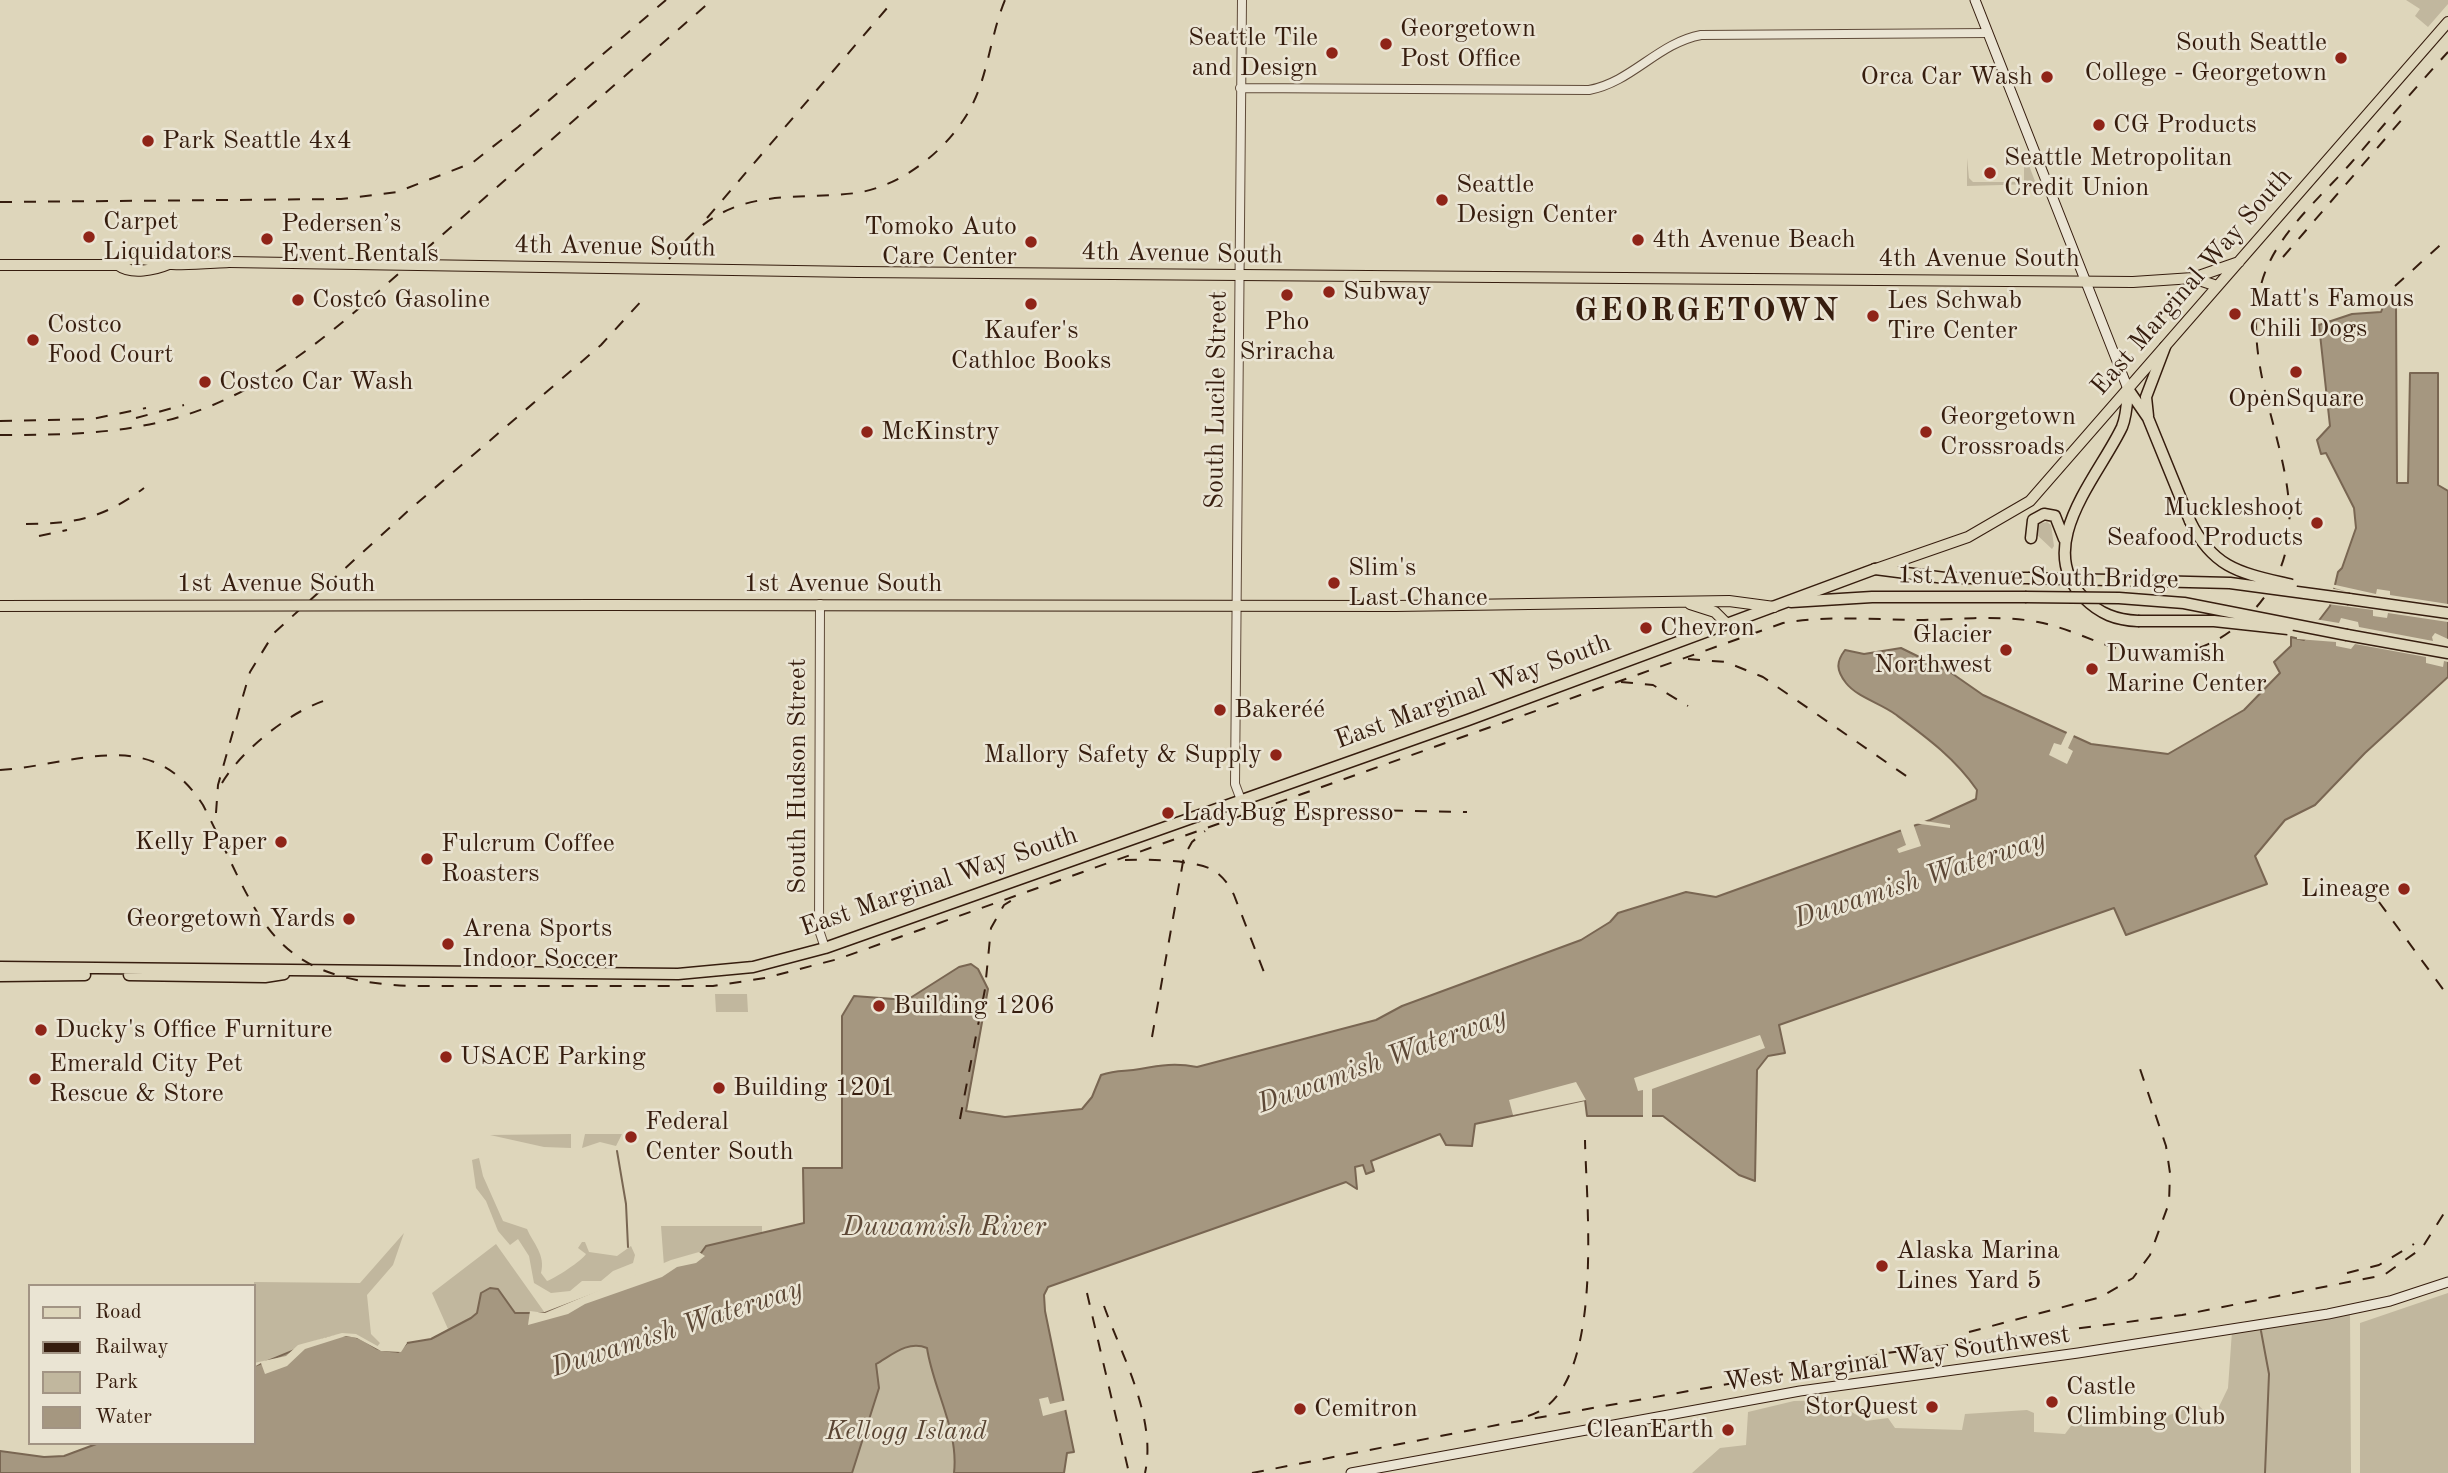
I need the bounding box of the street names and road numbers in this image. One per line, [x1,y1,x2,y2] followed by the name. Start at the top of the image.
[2085,162,2299,402] street label: East Marginal Way South
[514,230,716,264] street label: 4th Avenue South
[1081,237,1283,271] street label: 4th Avenue South
[1878,243,2080,275] street label: 4th Avenue South
[1199,291,1235,509] street label: South Lucile Street
[1897,560,2179,596] street label: 1st Avenue South Bridge
[177,568,375,600] street label: 1st Avenue South
[744,568,942,600] street label: 1st Avenue South
[1331,628,1615,756] street label: East Marginal Way South
[782,658,814,894] street label: South Hudson Street
[796,820,1082,944] street label: East Marginal Way South
[1722,1319,2072,1399] street label: West Marginal Way Southwest

